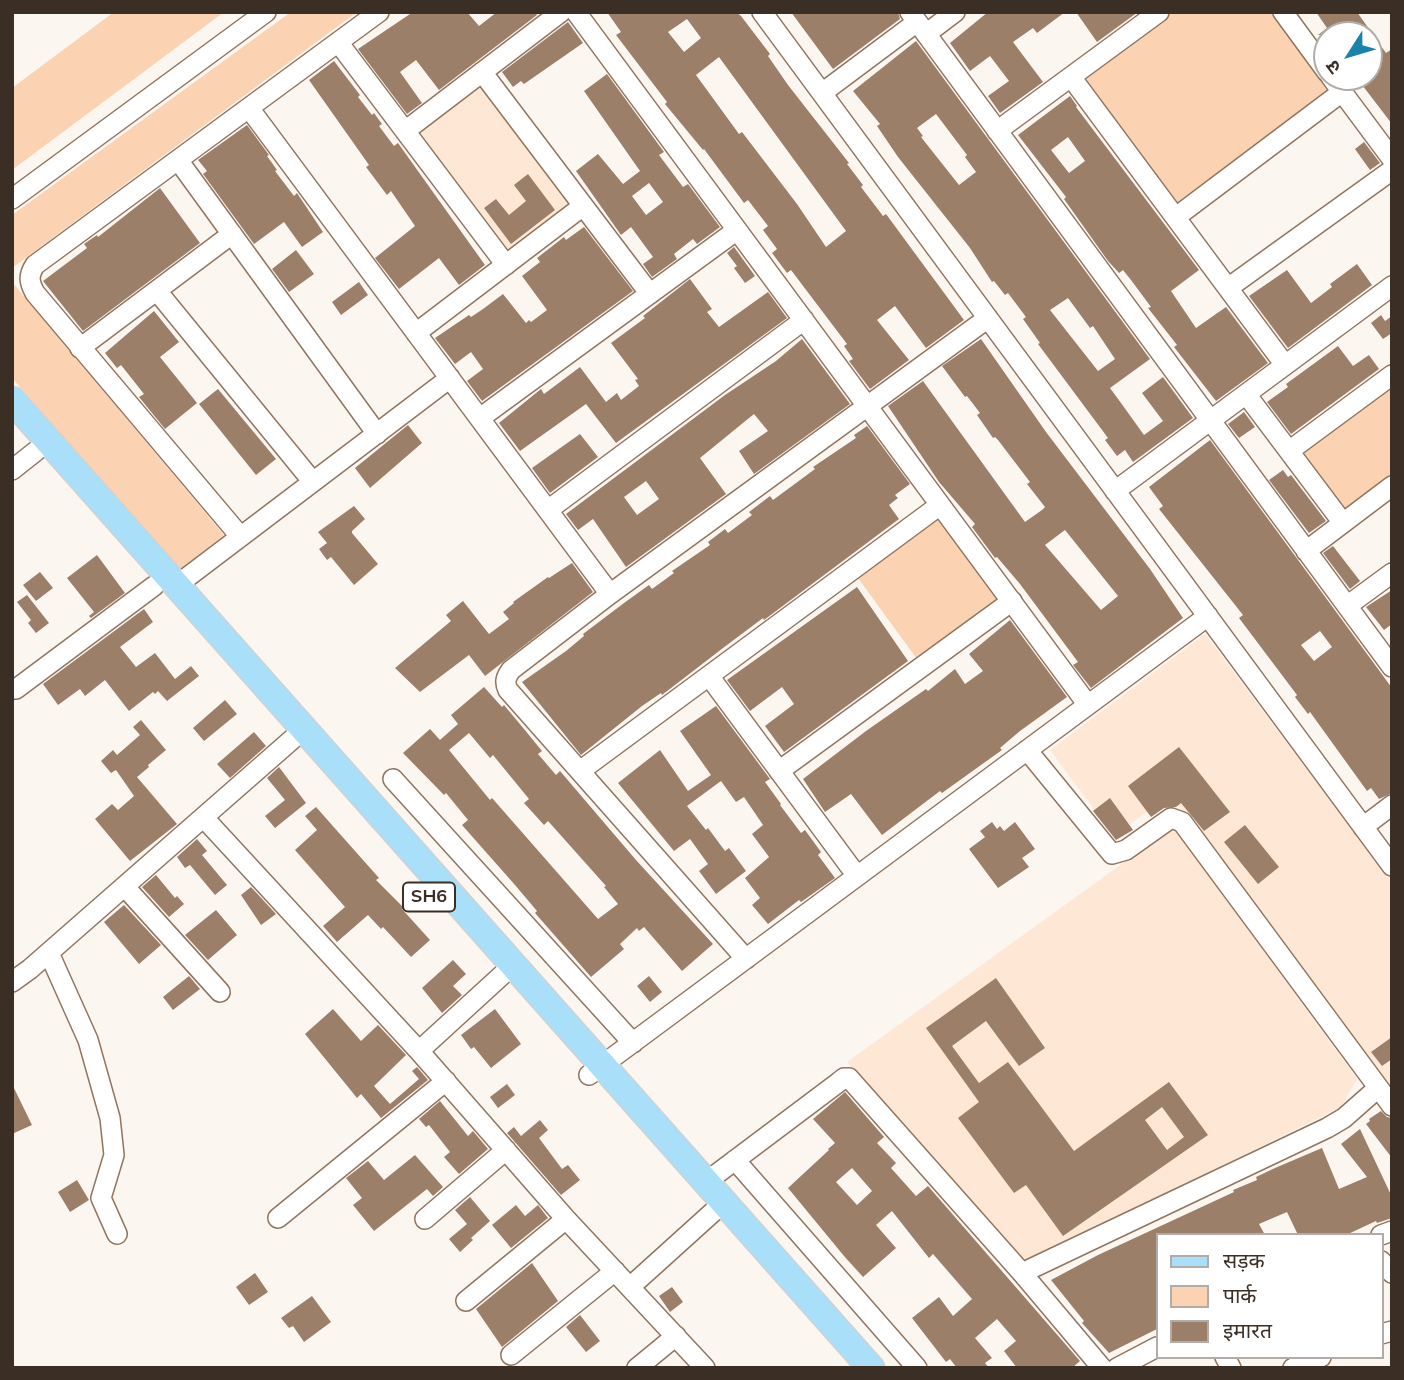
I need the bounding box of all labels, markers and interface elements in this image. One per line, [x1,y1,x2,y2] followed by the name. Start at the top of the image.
[1313,21,1383,91] north arrow
[1320,56,1346,79] text: उ
[403,882,455,912] road number: SH6
[1156,1233,1383,1359] legend
[1223,1247,1265,1273] text: सड़क
[1223,1282,1257,1308] text: पार्क
[1223,1317,1272,1343] text: इमारत

